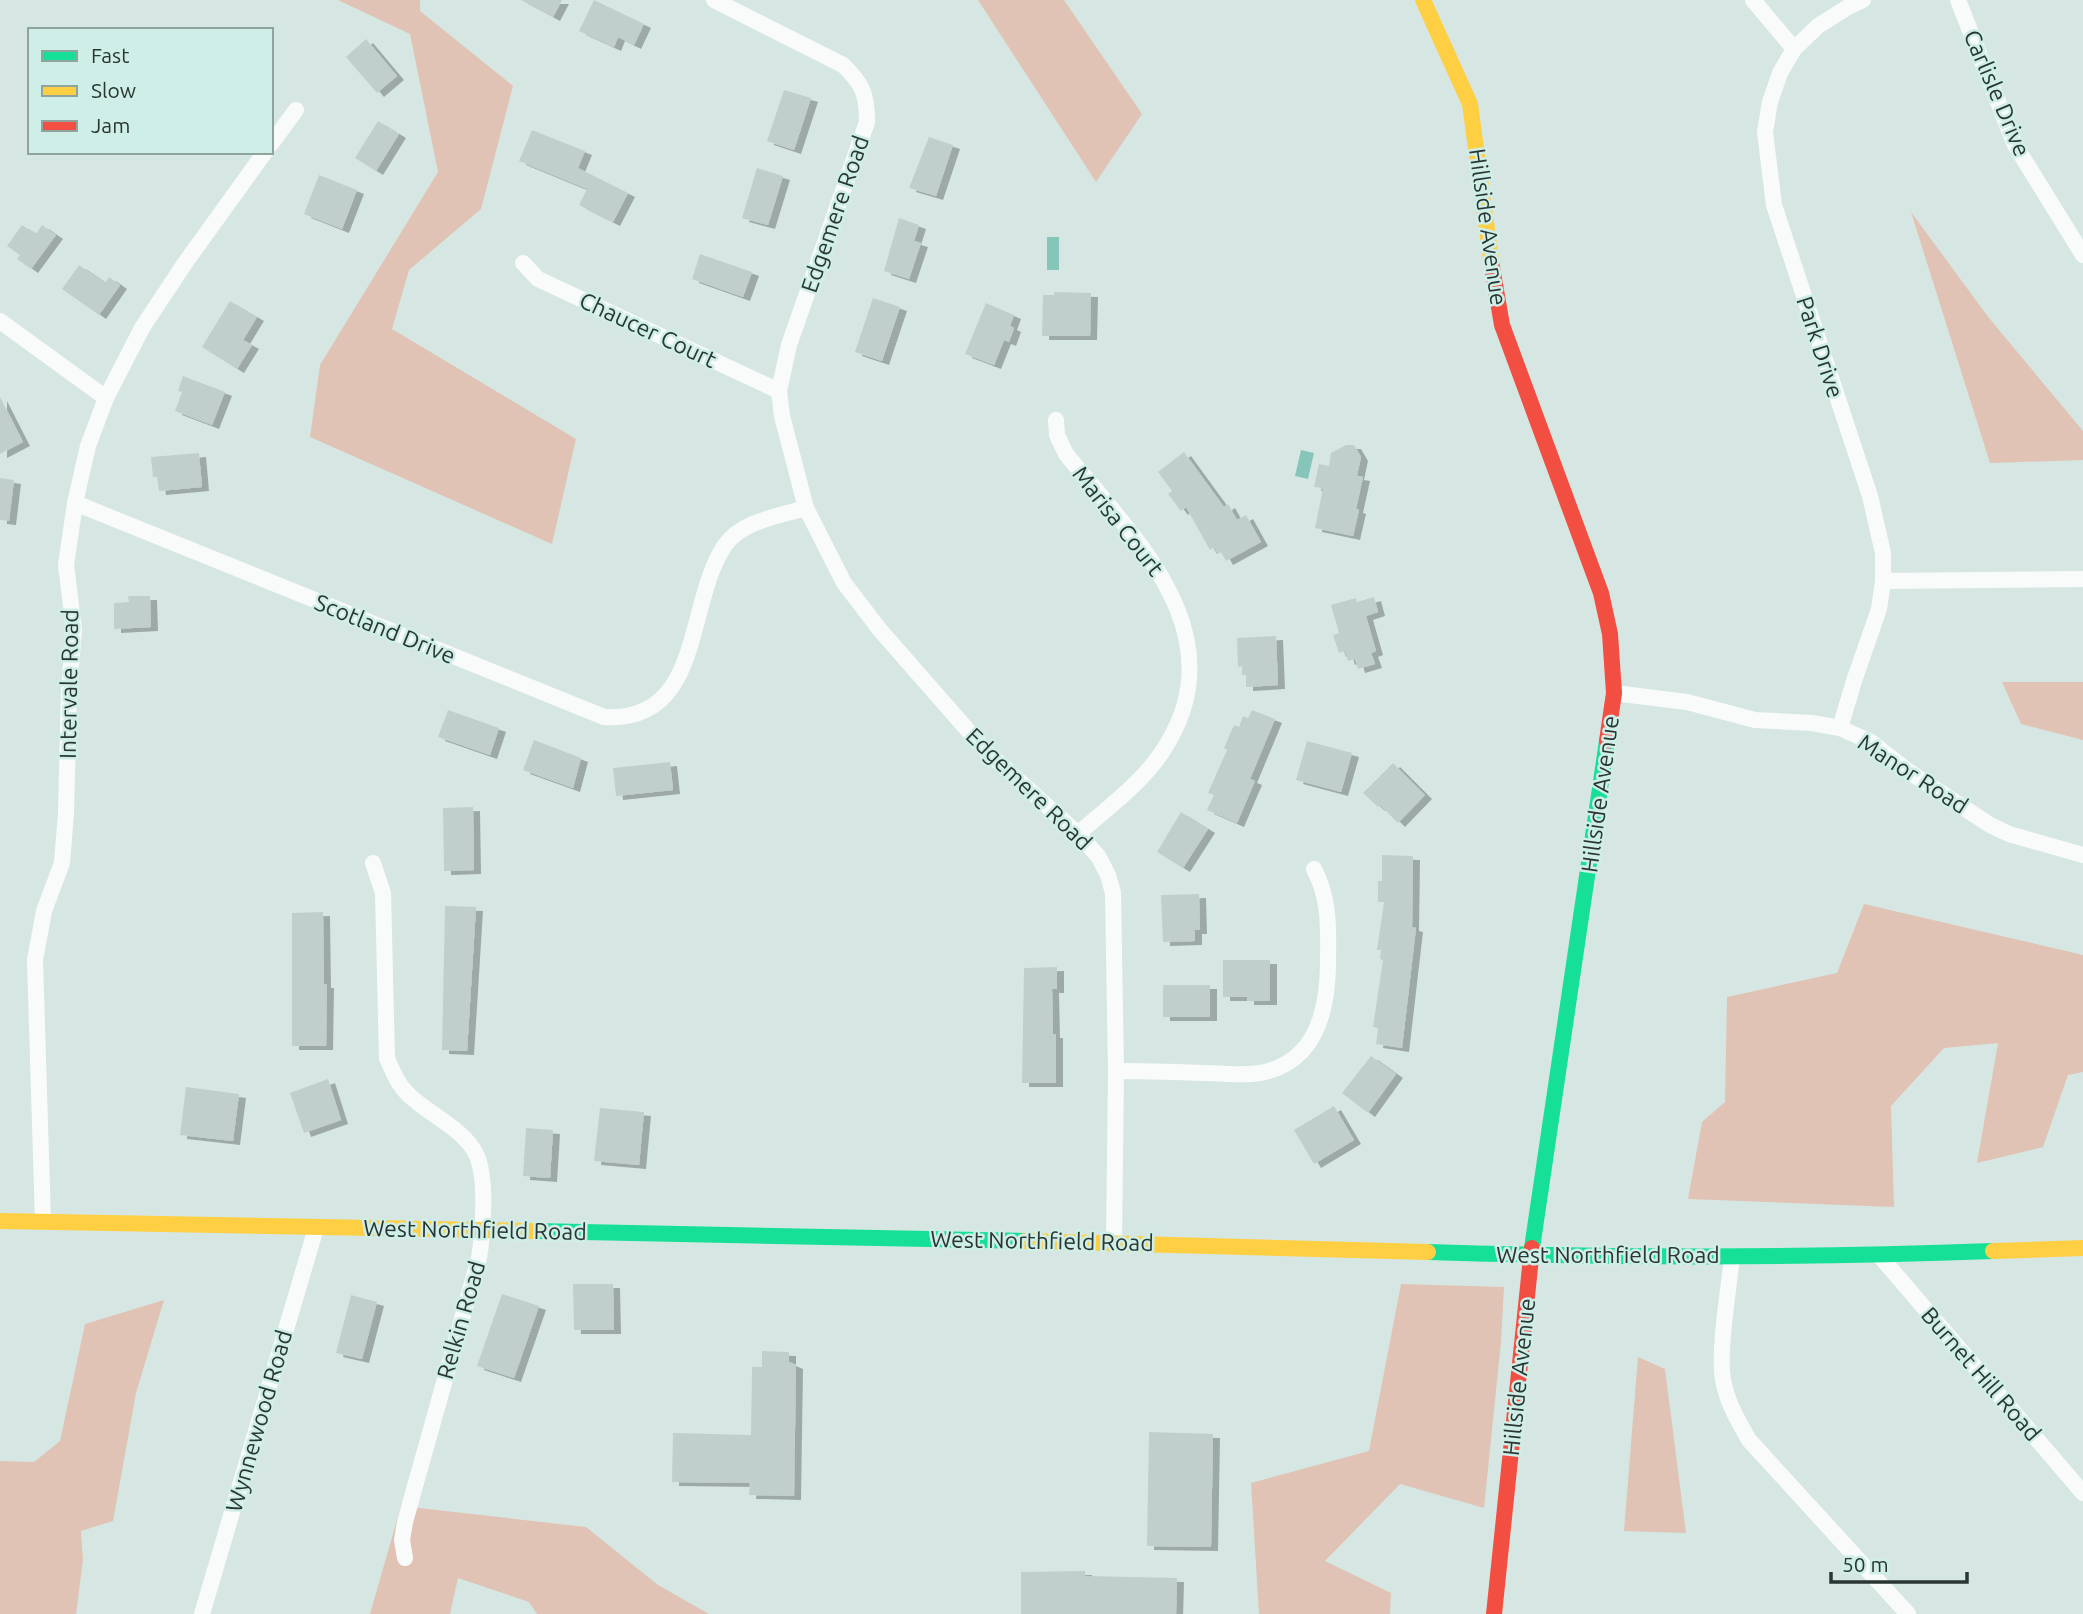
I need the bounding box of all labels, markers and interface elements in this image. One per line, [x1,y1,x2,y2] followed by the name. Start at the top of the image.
[1960,26,2035,160] street label: Carlisle Drive
[28,28,273,154] legend
[91,43,129,67] text: Fast
[91,78,136,102] text: Slow
[91,113,130,137] text: Jam
[796,132,873,296] street label: Edgemere Road
[1465,147,1512,307] street label: Hillside Avenue
[576,287,721,372] street label: Chaucer Court
[1792,293,1849,401] street label: Park Drive
[1068,461,1169,580] street label: Marisa Court
[311,589,459,668] street label: Scotland Drive
[55,609,82,759] street label: Intervale Road
[1576,714,1623,874] street label: Hillside Avenue
[962,723,1097,855] street label: Edgemere Road
[1854,729,1973,818] street label: Manor Road
[363,1215,587,1244] street label: West Northfield Road
[930,1226,1154,1255] street label: West Northfield Road
[1496,1242,1720,1267] street label: West Northfield Road
[432,1258,489,1382] street label: Relkin Road
[1498,1297,1539,1457] street label: Hillside Avenue
[1917,1302,2046,1445] street label: Burnet Hill Road
[221,1327,296,1515] street label: Wynnewood Road
[1831,1540,1968,1584] scale bar
[1842,1552,1889,1576] text: 50 m

